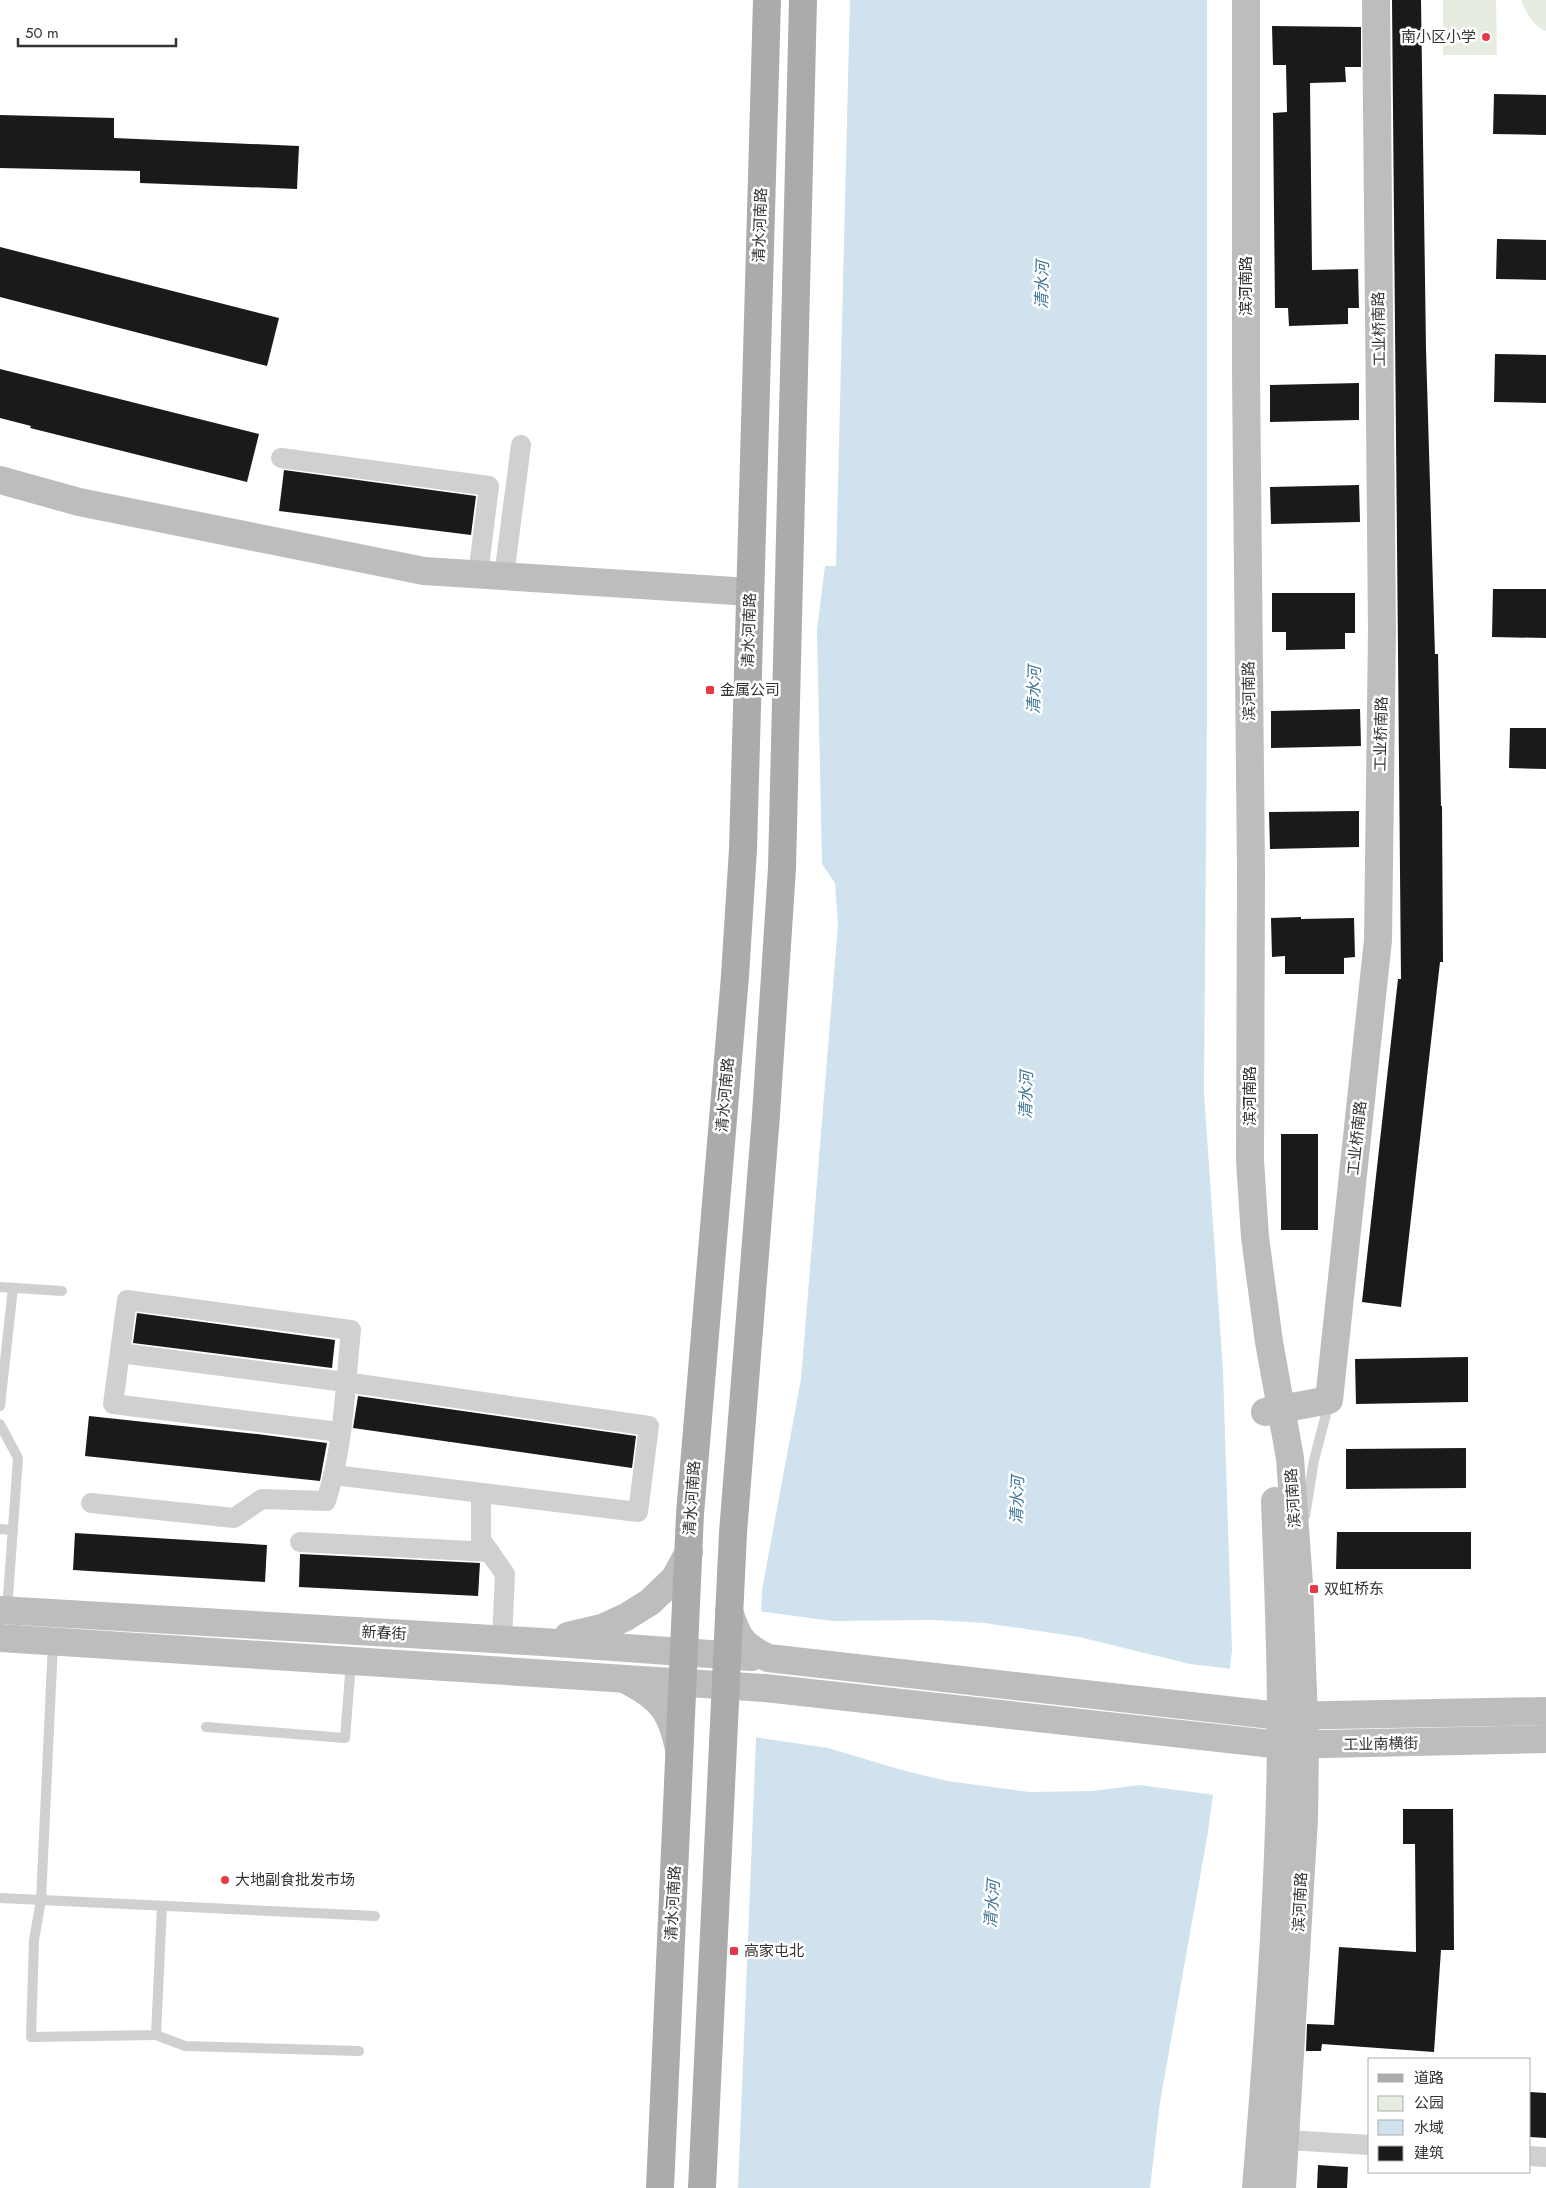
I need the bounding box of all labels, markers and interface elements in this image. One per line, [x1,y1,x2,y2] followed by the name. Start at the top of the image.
[18,15,175,47] scale bar
[25,22,59,44] text: 50 m
[1401,26,1476,48] place label: 南小区小学
[1480,31,1492,43] marker: 南小区小学
[748,187,772,263] street label: 清水河南路
[1235,256,1257,316] street label: 滨河南路
[1030,258,1054,309] water label: 清水河
[1367,291,1391,367] street label: 工业桥南路
[737,592,761,668] street label: 清水河南路
[1237,661,1261,721] street label: 滨河南路
[1022,663,1046,714] water label: 清水河
[720,679,780,701] place label: 金属公司
[704,684,716,696] marker: 金属公司
[1369,696,1393,772] street label: 工业桥南路
[711,1057,739,1133] street label: 清水河南路
[1239,1066,1261,1126] street label: 滨河南路
[1014,1068,1038,1119] water label: 清水河
[1342,1100,1372,1176] street label: 工业桥南路
[678,1460,706,1536] street label: 清水河南路
[1280,1467,1306,1529] street label: 滨河南路
[1005,1473,1029,1524] water label: 清水河
[1324,1578,1384,1600] place label: 双虹桥东
[1308,1583,1320,1595] marker: 双虹桥东
[361,1621,407,1645] street label: 新春街
[1343,1732,1419,1756] street label: 工业南横街
[660,1865,686,1941] street label: 清水河南路
[235,1869,355,1891] place label: 大地副食批发市场
[1287,1871,1313,1933] street label: 滨河南路
[219,1874,231,1886] marker: 大地副食批发市场
[979,1876,1005,1929] water label: 清水河
[744,1940,804,1962] place label: 高家屯北
[728,1945,740,1957] marker: 高家屯北
[1368,2058,1531,2173] legend
[1414,2067,1444,2089] text: 道路
[1414,2092,1444,2114] text: 公园
[1414,2117,1444,2139] text: 水域
[1414,2142,1444,2164] text: 建筑

